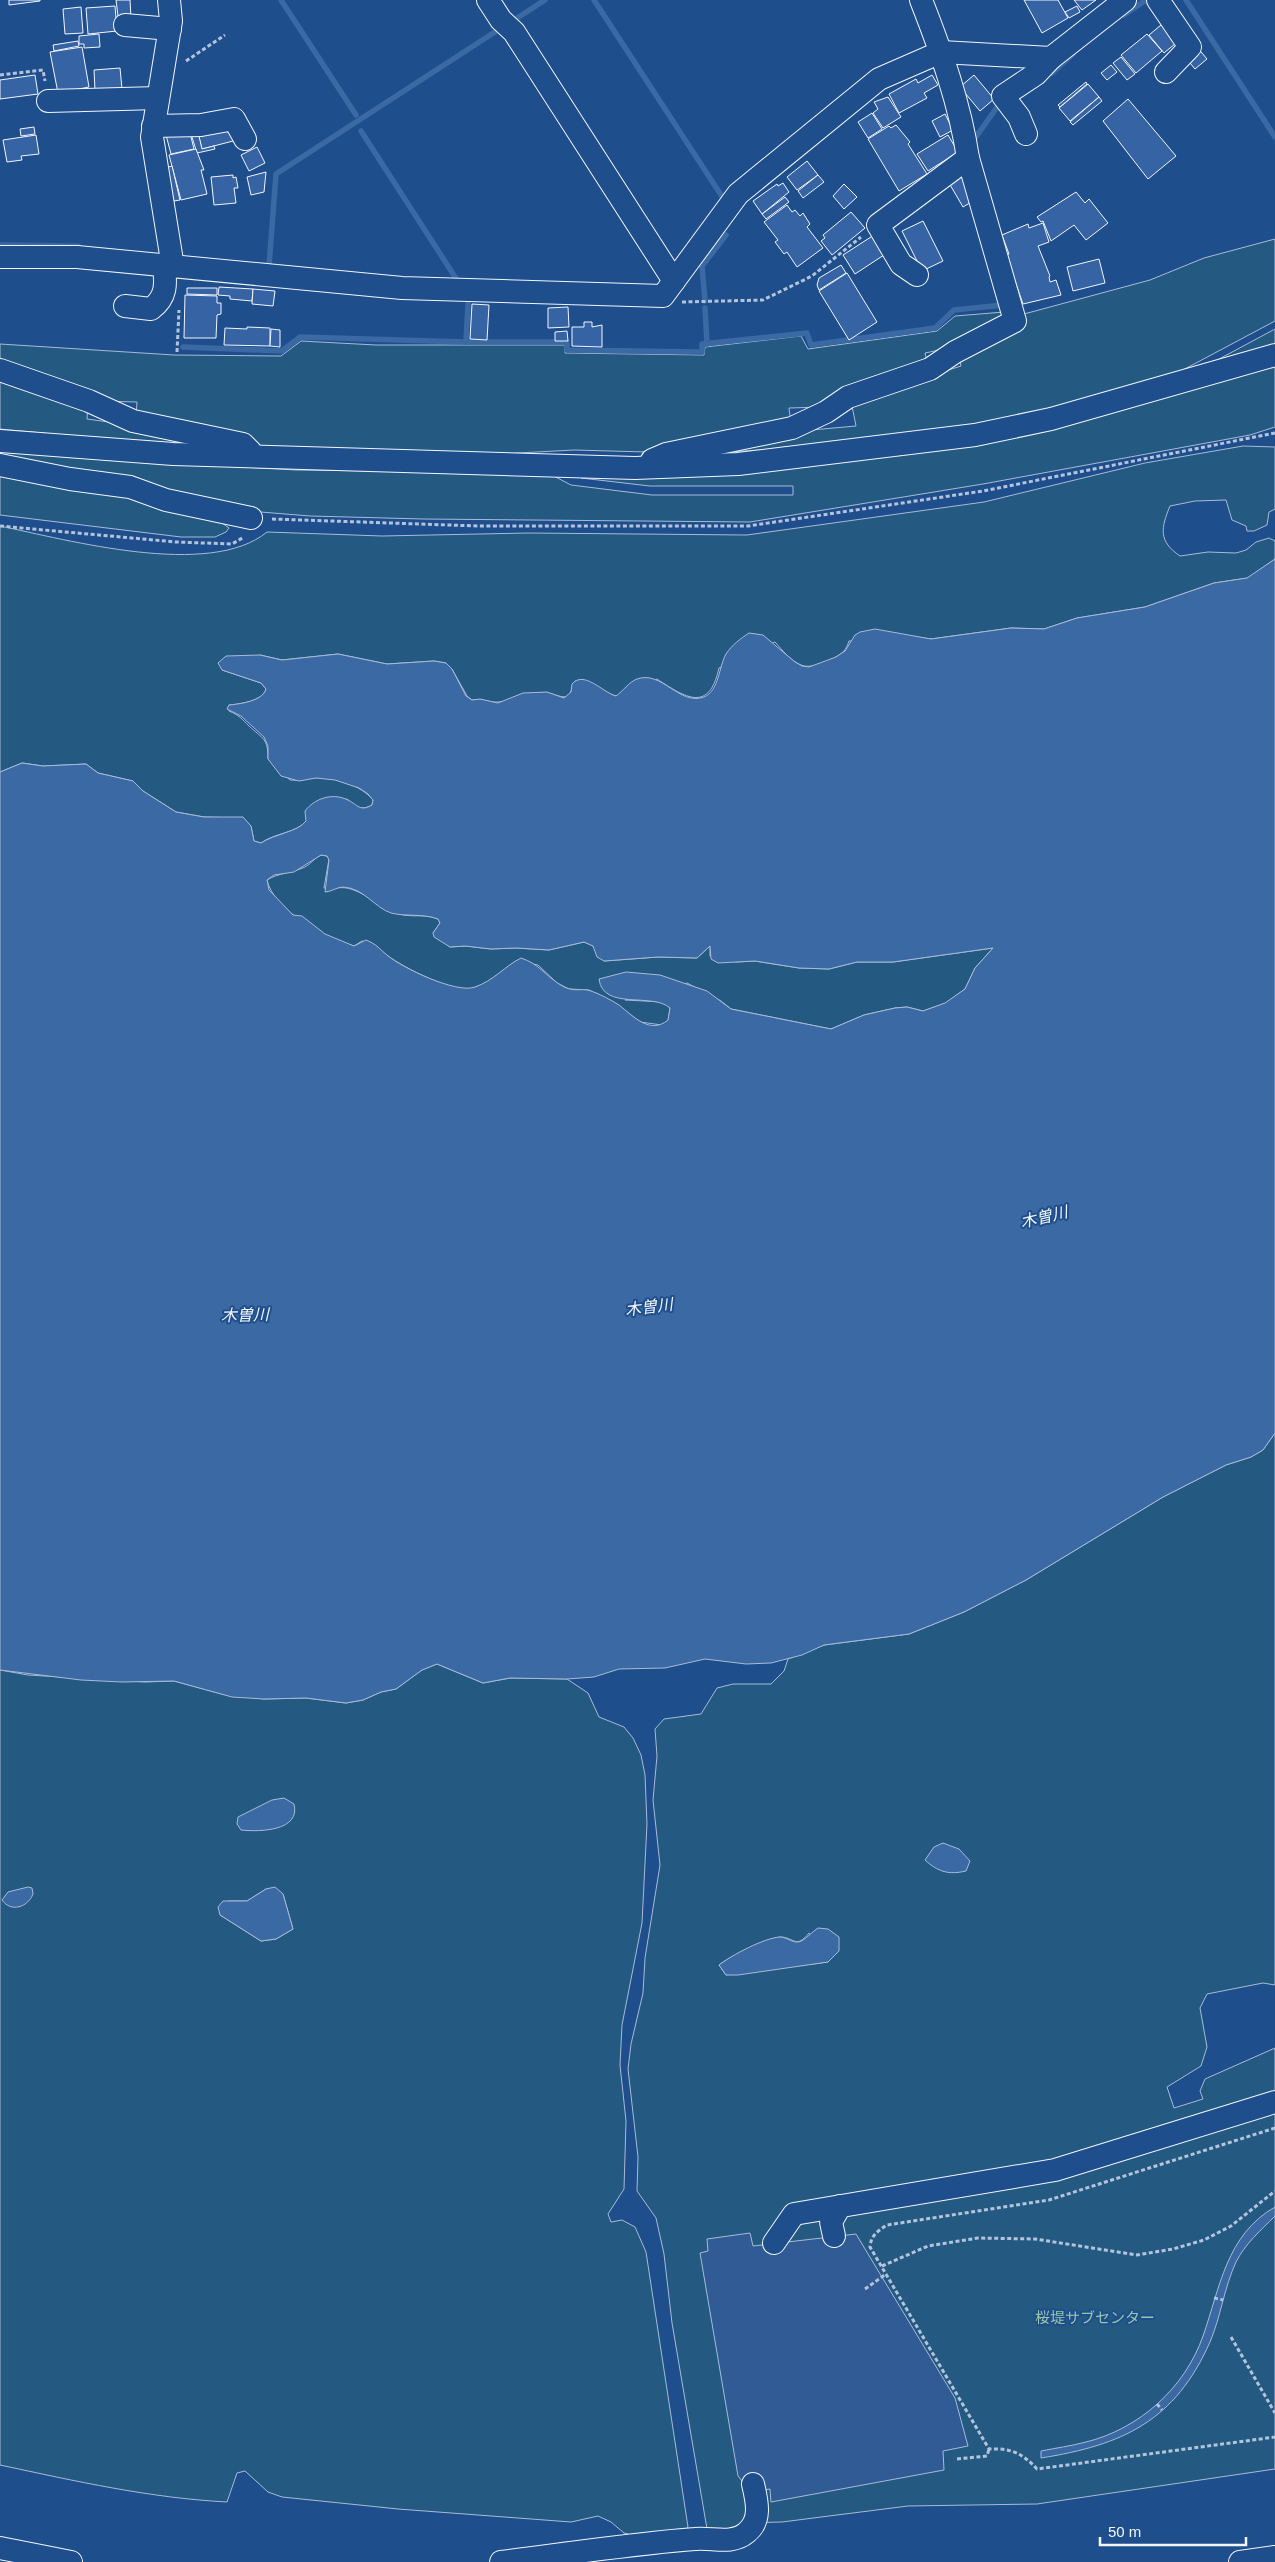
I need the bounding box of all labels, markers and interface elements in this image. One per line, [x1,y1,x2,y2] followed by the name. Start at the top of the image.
[1019,1203,1071,1231] water label: 木曽川
[624,1295,676,1318] water label: 木曽川
[221,1306,271,1324] water label: 木曽川
[1035,2309,1155,2326] park label: 桜堤サブセンター
[1100,2514,1246,2546] scale bar
[1108,2523,1141,2540] text: 50 m

